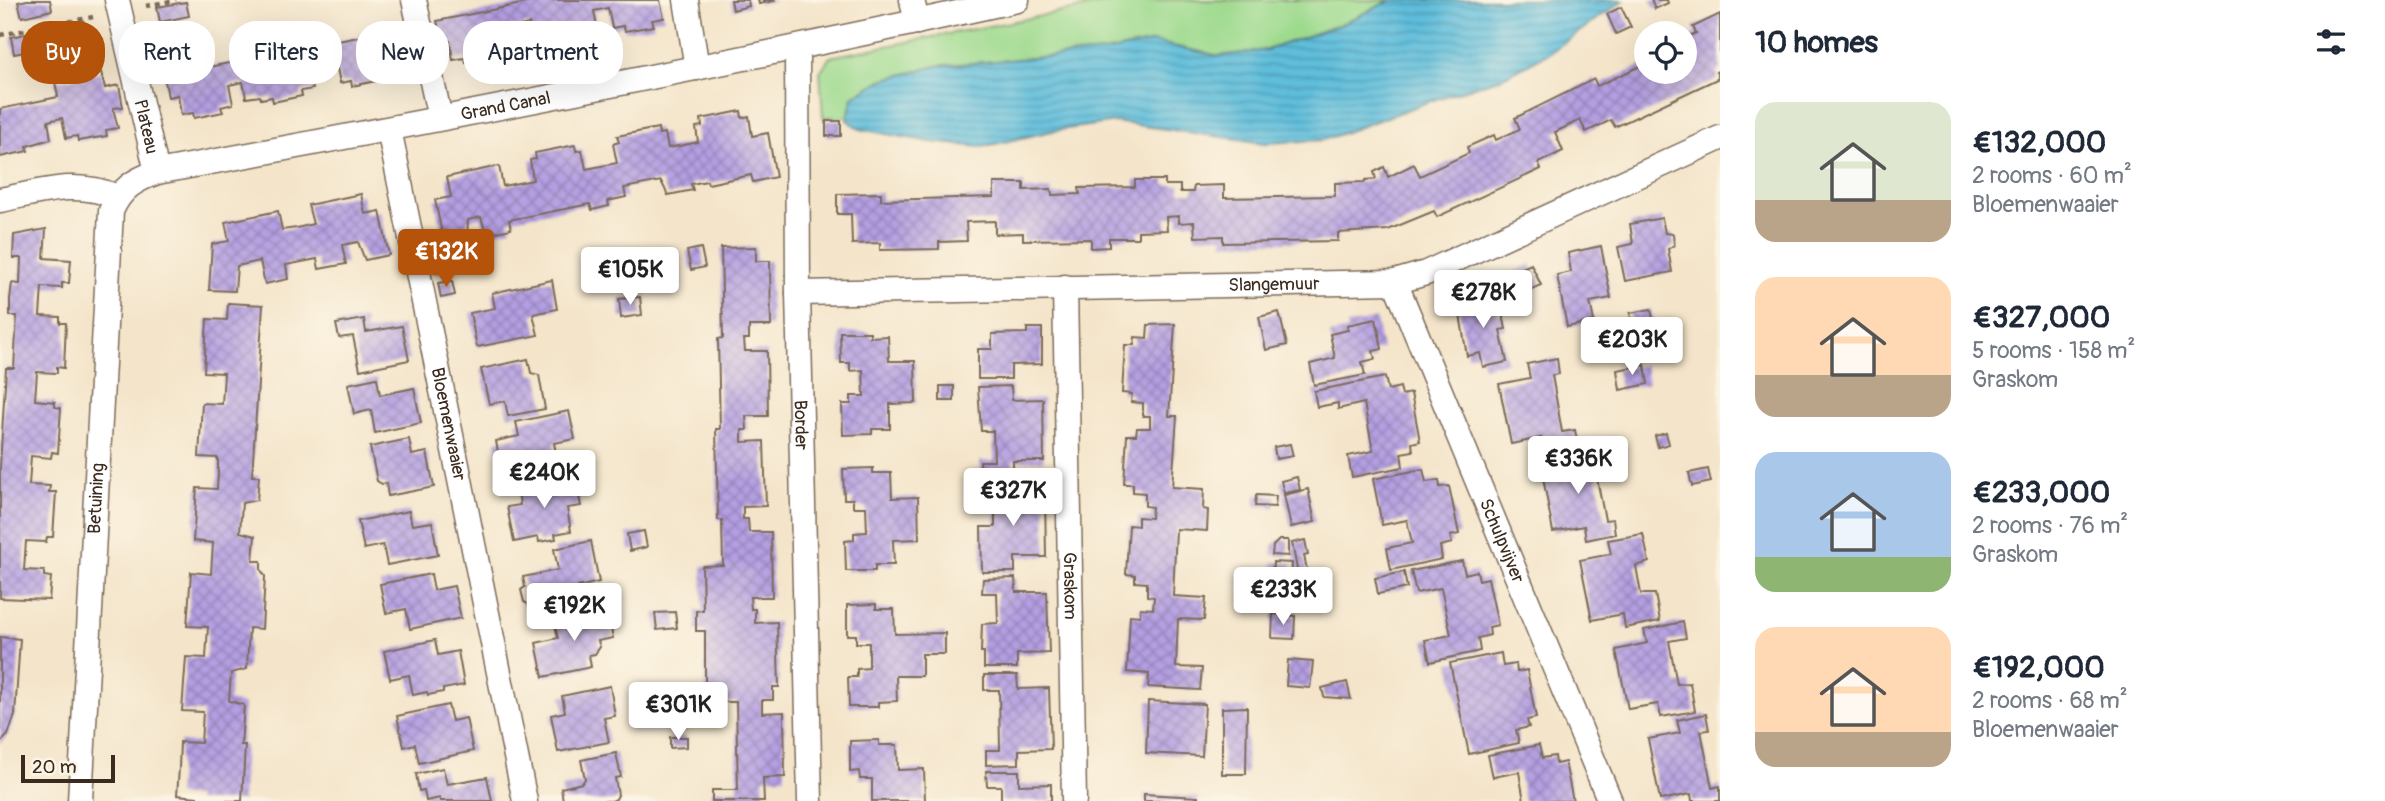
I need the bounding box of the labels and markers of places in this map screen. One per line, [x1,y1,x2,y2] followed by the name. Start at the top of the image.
[397,230,495,289] pin: €132K
[581,247,679,307] pin: €105K
[1434,270,1532,330] pin: €278K
[1583,318,1681,377] pin: €203K
[1529,436,1627,496] pin: €336K
[495,450,593,510] pin: €240K
[964,468,1062,528] pin: €327K
[1234,568,1332,627] pin: €233K
[525,584,623,643] pin: €192K
[629,682,727,742] pin: €301K

